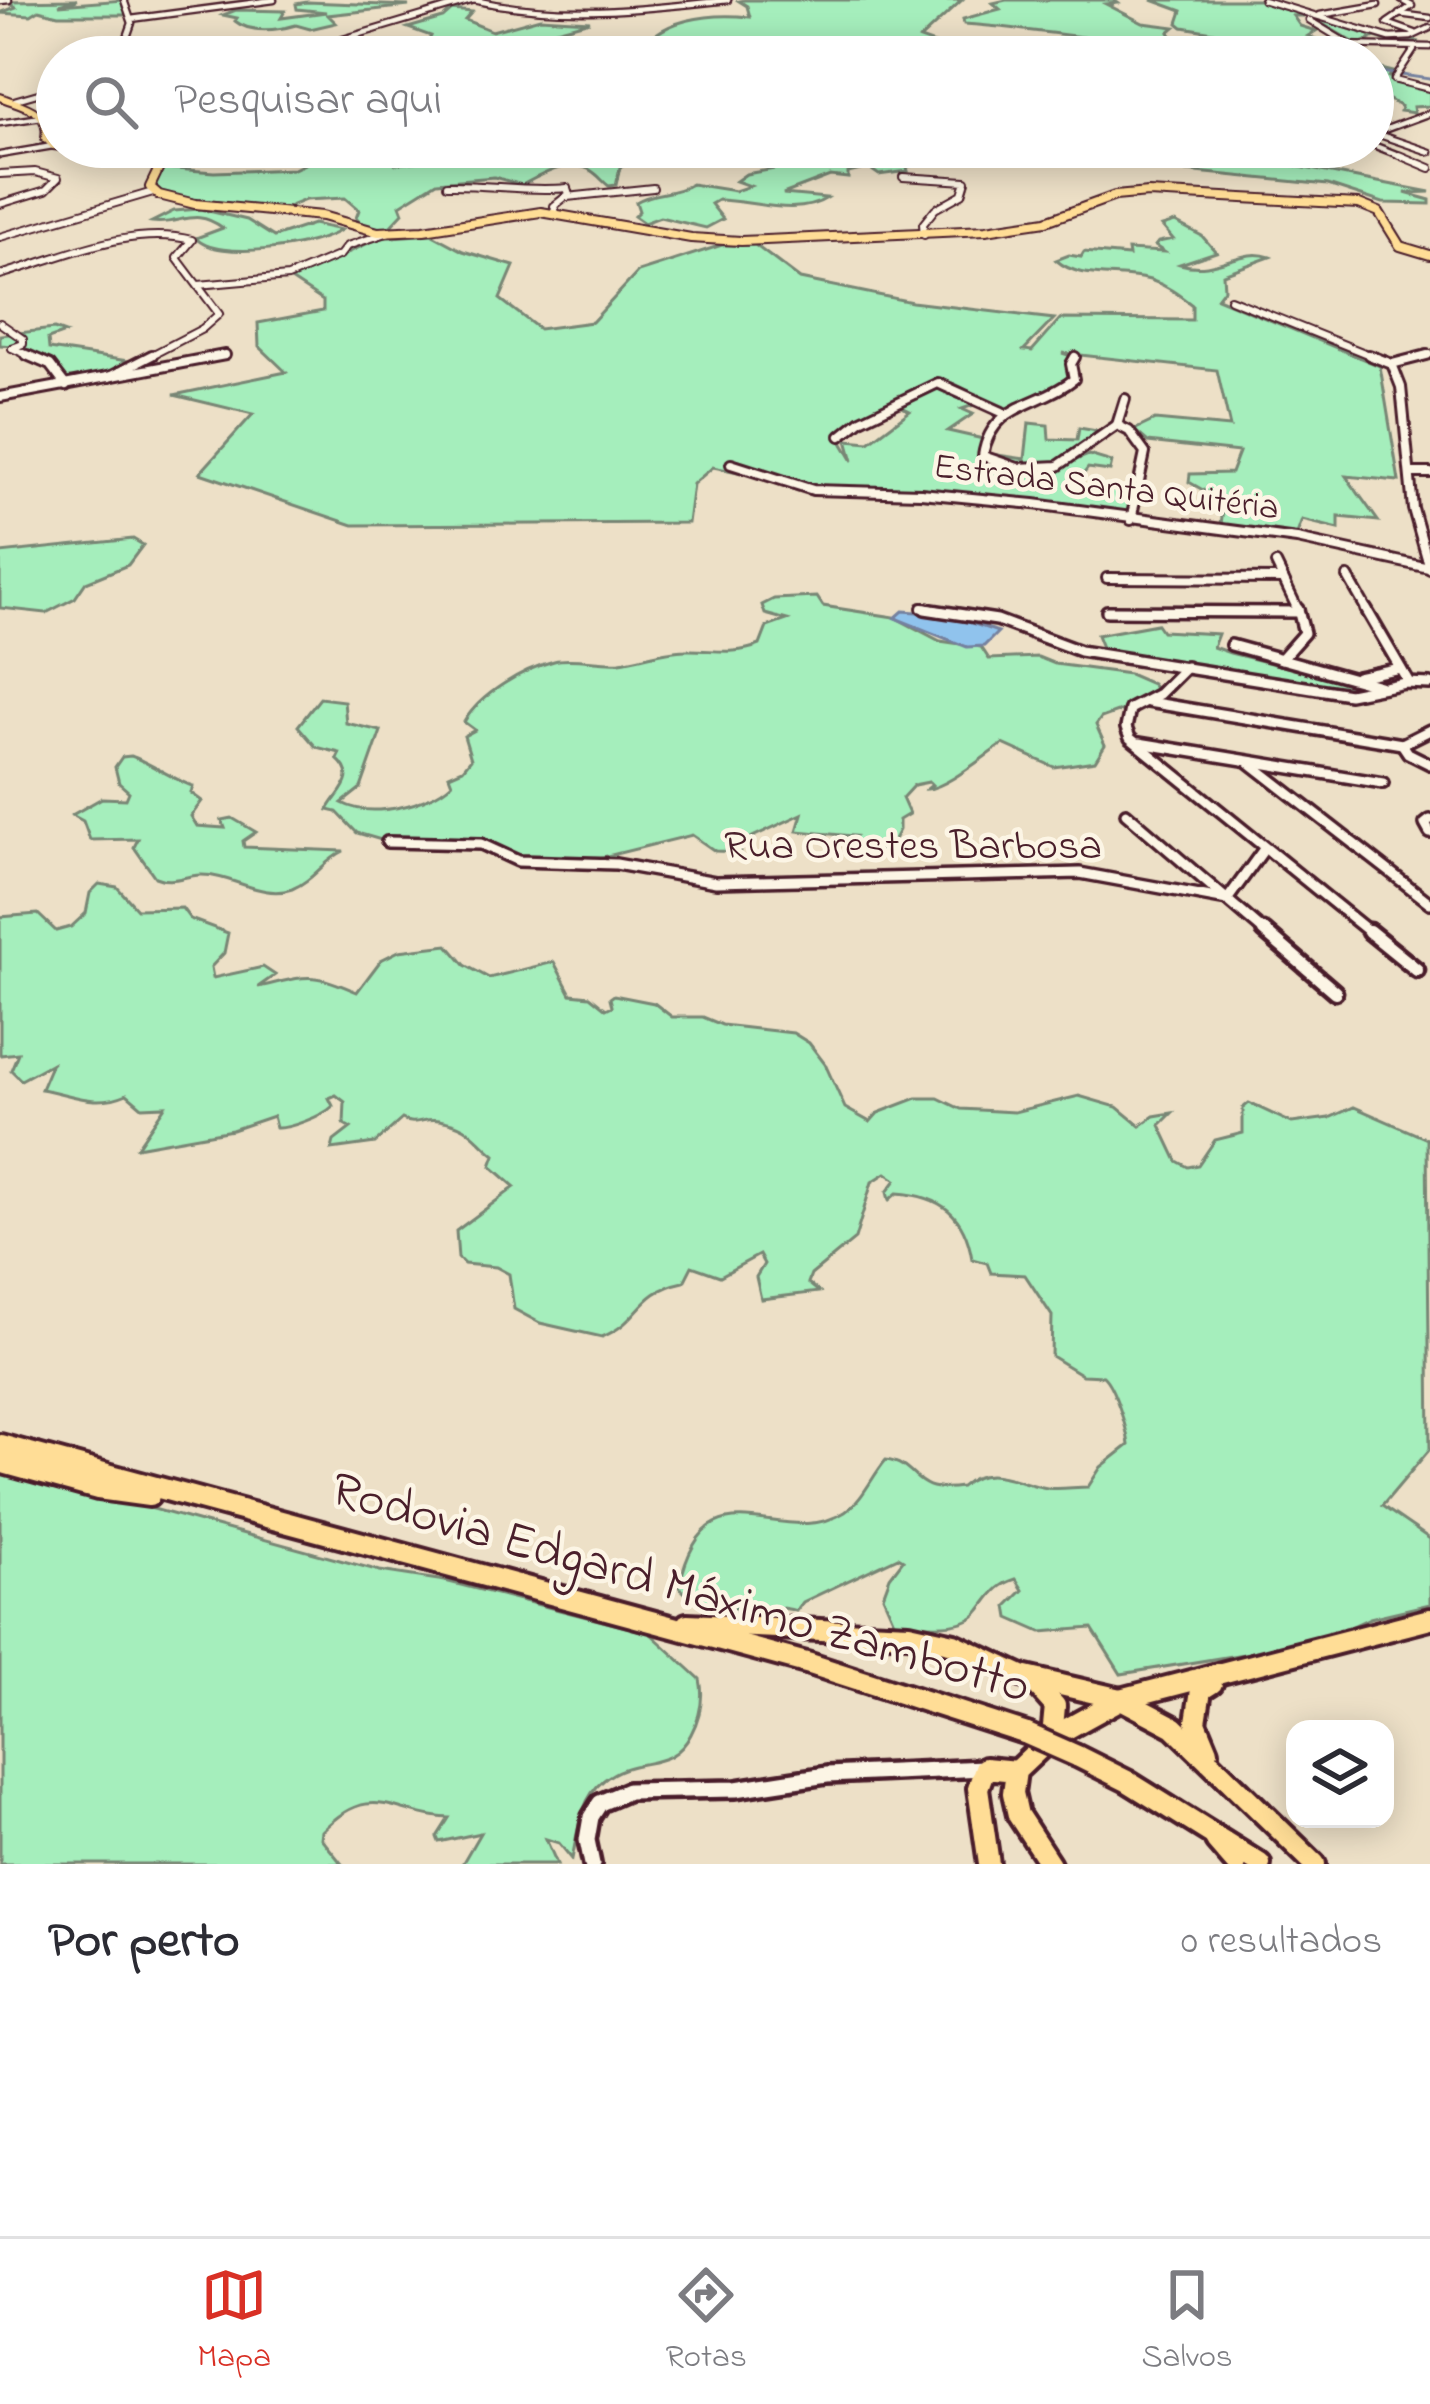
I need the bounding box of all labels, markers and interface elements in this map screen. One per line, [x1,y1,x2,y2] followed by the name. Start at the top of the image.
[36,36,1394,168] search box
[78,69,144,135] icon: search
[174,69,442,135] text: Pesquisar aqui
[930,442,1282,536] street label: Estrada Santa Quitéria
[724,817,1102,878] street label: Rua Orestes Barbosa
[322,1454,1038,1726] street label: Rodovia Edgard Máximo Zambotto
[1286,1720,1394,1828] map controls
[1286,1720,1394,1828] button: layers
[48,1905,240,1980] text: Por perto
[1181,1914,1382,1971] text: 0 resultados
[197,2262,271,2382] tab: Mapa
[666,2262,747,2382] tab: Rotas
[1141,2262,1233,2382] tab: Salvos

